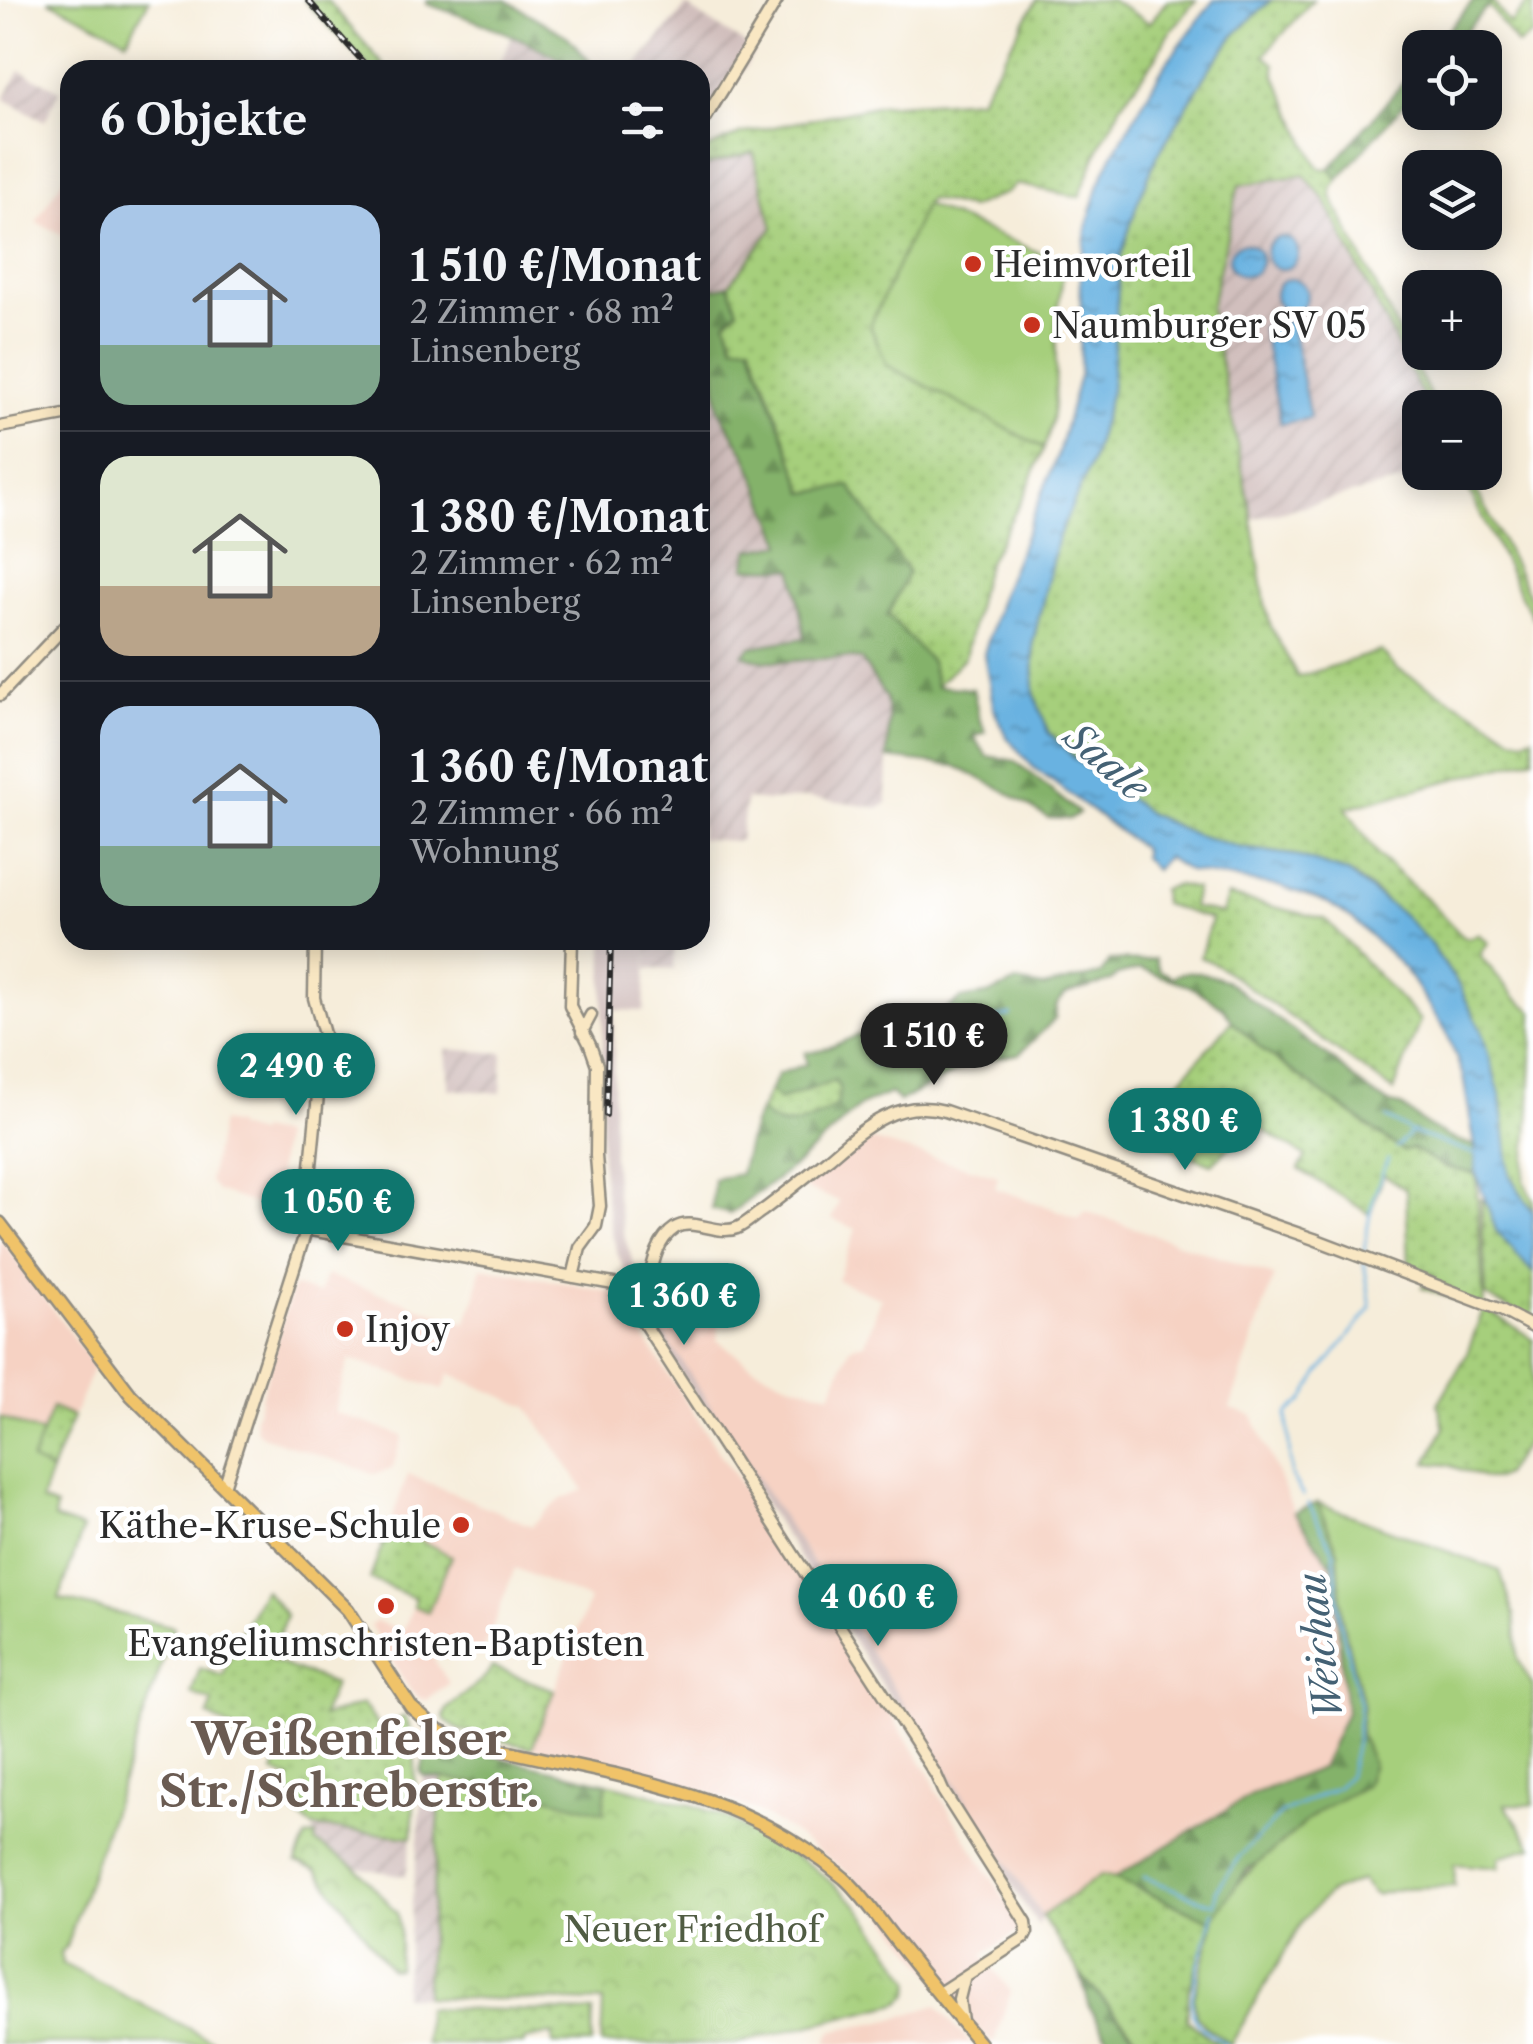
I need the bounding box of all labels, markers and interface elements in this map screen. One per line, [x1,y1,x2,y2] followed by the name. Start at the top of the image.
[1402,30,1502,490] map controls
[1402,30,1502,130] button: locate
[615,93,670,148] icon: filters
[100,94,307,146] text: 6 Objekte
[1402,150,1502,250] button: layers
[410,240,701,292] text: 1 510 €/Monat
[993,243,1191,286] place label: Heimvorteil
[180,245,300,365] icon: home
[962,253,984,275] marker: Heimvorteil
[1402,270,1502,370] button: +
[410,292,674,331] text: 2 Zimmer · 68 m²
[1052,304,1367,347] place label: Naumburger SV 05
[1021,314,1043,336] marker: Naumburger SV 05
[410,331,580,370] text: Linsenberg
[1402,390,1502,490] button: −
[410,491,709,543] text: 1 380 €/Monat
[180,496,300,616] icon: home
[410,543,673,582] text: 2 Zimmer · 62 m²
[410,582,580,621] text: Linsenberg
[1054,712,1160,812] water label: Saale
[410,741,708,793] text: 1 360 €/Monat
[180,746,300,866] icon: home
[410,793,674,832] text: 2 Zimmer · 66 m²
[410,832,559,871] text: Wohnung
[842,1003,1026,1088] pin: 1 510 €
[883,1016,985,1055] text: 1 510 €
[204,1033,388,1118] pin: 2 490 €
[239,1046,353,1085] text: 2 490 €
[1093,1088,1277,1173] pin: 1 380 €
[1131,1101,1239,1140] text: 1 380 €
[246,1169,430,1254] pin: 1 050 €
[283,1182,393,1221] text: 1 050 €
[592,1263,776,1348] pin: 1 360 €
[630,1276,738,1315] text: 1 360 €
[365,1308,450,1351] place label: Injoy
[334,1318,356,1340] marker: Injoy
[99,1504,441,1547] place label: Käthe-Kruse-Schule
[450,1514,472,1536] marker: Käthe-Kruse-Schule
[786,1564,970,1649] pin: 4 060 €
[1288,1570,1352,1723] water label: Weichau
[820,1577,936,1616] text: 4 060 €
[375,1595,397,1617] marker: Evangeliumschristen-Baptisten
[127,1622,645,1665] place label: Evangeliumschristen-Baptisten
[159,1711,539,1819] district label: Weißenfelser Str./Schreberstr.
[564,1908,824,1951] park label: Neuer Friedhof

